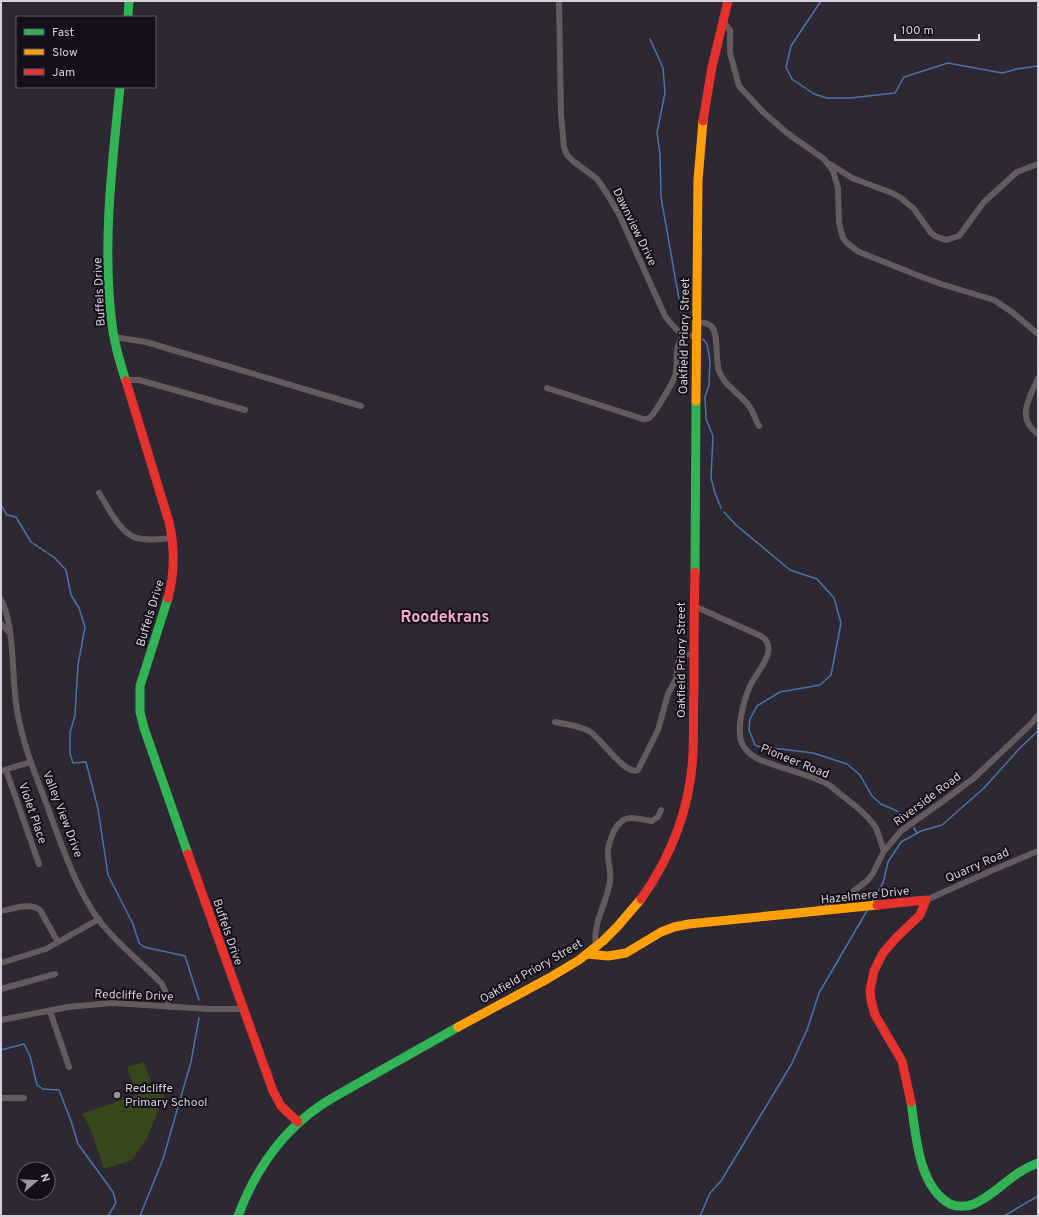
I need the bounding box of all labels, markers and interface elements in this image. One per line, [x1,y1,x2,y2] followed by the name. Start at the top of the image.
[16,16,156,88] legend
[895,16,979,42] scale bar
[901,23,934,39] text: 100 m
[52,25,74,41] text: Fast
[52,45,78,61] text: Slow
[52,65,75,81] text: Jam
[608,186,660,269] street label: Dawnview Drive
[90,257,110,327] street label: Buffels Drive
[676,278,694,394] street label: Oakfield Priory Street
[133,578,169,649] street label: Buffels Drive
[674,602,690,718] street label: Oakfield Priory Street
[401,608,490,628] district label: Roodekrans
[758,741,831,783] street label: Pioneer Road
[38,769,86,860] street label: Valley View Drive
[891,769,965,830] street label: Riverside Road
[14,780,50,846] street label: Violet Place
[943,845,1012,887] street label: Quarry Road
[820,883,910,909] street label: Hazelmere Drive
[208,897,246,968] street label: Buffels Drive
[477,936,586,1008] street label: Oakfield Priory Street
[94,987,174,1005] street label: Redcliffe Drive
[125,1081,208,1111] place label: Redcliffe Primary School
[112,1090,122,1100] marker: Redcliffe Primary School
[16,1161,56,1201] north arrow
[37,1172,52,1184] text: N

